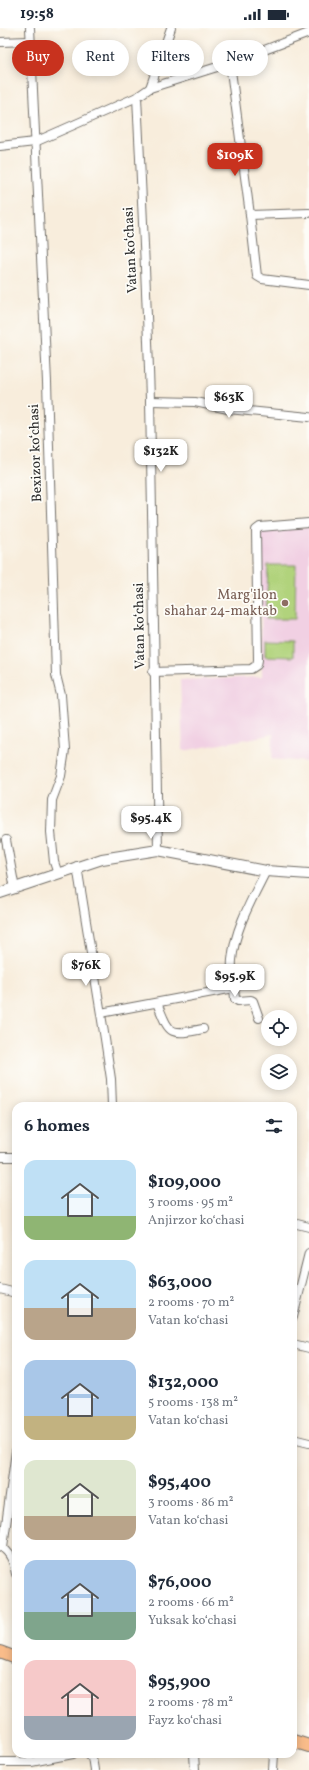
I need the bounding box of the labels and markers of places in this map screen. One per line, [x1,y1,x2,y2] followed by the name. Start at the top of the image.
[207,143,263,177] pin: $109K
[205,385,253,419] pin: $63K
[133,439,189,473] pin: $132K
[164,586,277,621] place label: Marg'ilon shahar 24-maktab
[280,598,290,608] marker: Marg'ilon shahar 24-maktab
[118,806,184,840] pin: $95.4K
[62,953,110,987] pin: $76K
[202,964,268,998] pin: $95.9K

